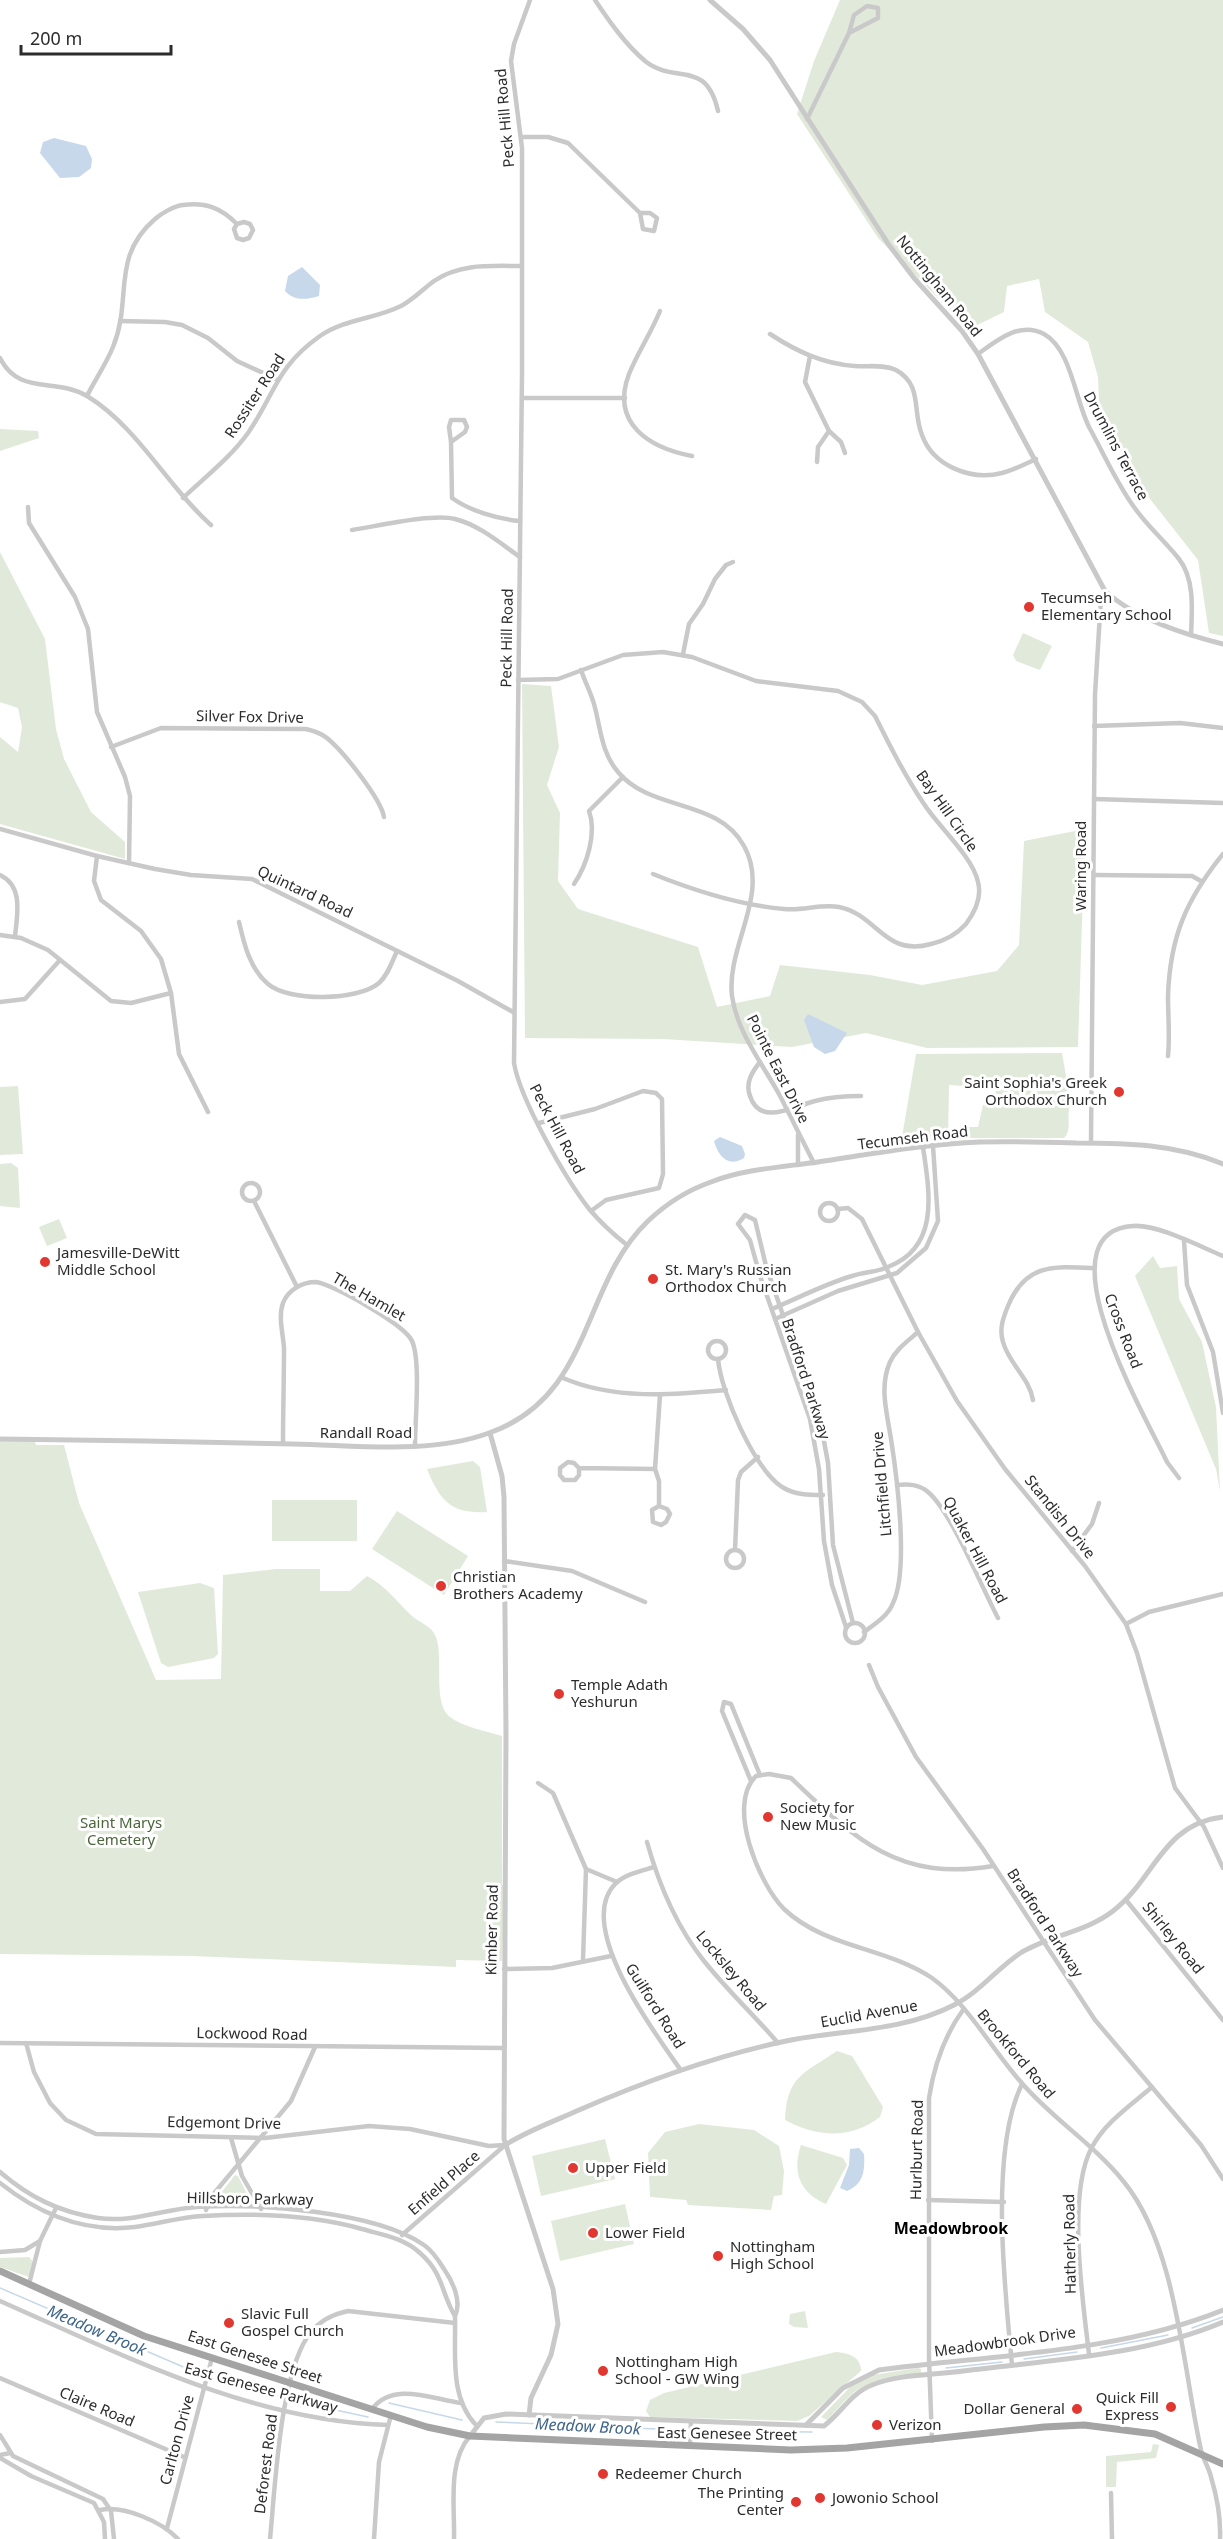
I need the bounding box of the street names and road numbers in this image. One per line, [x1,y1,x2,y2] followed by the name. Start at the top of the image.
[490,68,518,168] street label: Peck Hill Road
[893,230,987,340] street label: Nottingham Road
[219,349,289,441] street label: Rossiter Road
[1080,388,1154,503] street label: Drumlins Terrace
[495,588,517,688] street label: Peck Hill Road
[196,705,304,727] street label: Silver Fox Drive
[912,766,983,855] street label: Bay Hill Circle
[1070,821,1090,911] street label: Waring Road
[255,860,356,922] street label: Quintard Road
[743,1011,815,1126] street label: Pointe East Drive
[526,1080,590,1177] street label: Peck Hill Road
[857,1120,969,1154] street label: Tecumseh Road
[329,1267,410,1325] street label: The Hamlet
[1100,1290,1147,1371] street label: Cross Road
[778,1316,836,1442] street label: Bradford Parkway
[320,1422,412,1442] street label: Randall Road
[866,1431,896,1537] street label: Litchfield Drive
[1021,1470,1101,1562] street label: Standish Drive
[939,1492,1013,1607] street label: Quaker Hill Road
[1003,1864,1089,1981] street label: Bradford Parkway
[480,1884,502,1976] street label: Kimber Road
[1139,1897,1209,1978] street label: Shirley Road
[692,1926,771,2015] street label: Locksley Road
[622,1959,690,2052] street label: Guilford Road
[819,1995,919,2031] street label: Euclid Avenue
[973,2004,1060,2102] street label: Brookford Road
[196,2022,308,2044] street label: Lockwood Road
[905,2100,927,2200] street label: Hurlburt Road
[167,2111,281,2133] street label: Edgemont Drive
[403,2145,484,2219] street label: Enfield Place
[187,2187,314,2209] street label: Hillsboro Parkway
[1058,2194,1080,2294] street label: Hatherly Road
[933,2321,1077,2361] street label: Meadowbrook Drive
[186,2325,326,2387] street label: East Genesee Street
[182,2357,340,2417] street label: East Genesee Parkway
[57,2381,138,2431] street label: Claire Road
[154,2392,198,2487] street label: Carlton Drive
[249,2413,281,2515] street label: Deforest Road
[657,2422,798,2444] street label: East Genesee Street

